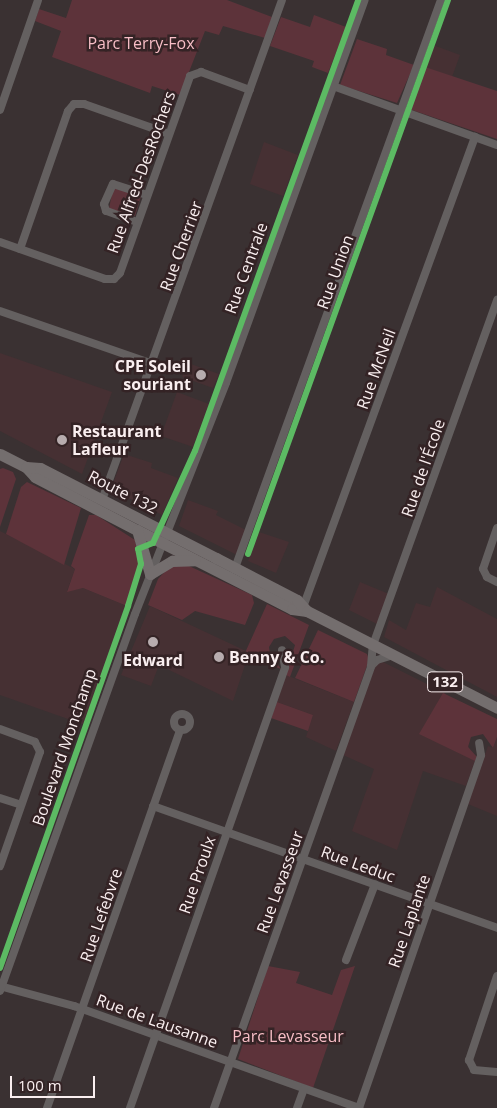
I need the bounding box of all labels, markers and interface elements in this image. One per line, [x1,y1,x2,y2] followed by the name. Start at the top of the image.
[87,33,195,53] park label: Parc Terry-Fox
[103,88,179,256] street label: Rue Alfred-DesRochers
[156,198,206,294] street label: Rue Cherrier
[221,220,271,316] street label: Rue Centrale
[313,232,357,312] street label: Rue Union
[353,326,399,412] street label: Rue McNeil
[115,356,191,394] place label: CPE Soleil souriant
[195,369,207,381] marker: CPE Soleil souriant
[397,416,449,520] street label: Rue de l'École
[72,421,161,459] place label: Restaurant Lafleur
[56,434,68,446] marker: Restaurant Lafleur
[85,466,161,518] street label: Route 132
[147,636,159,648] marker: Edward
[229,647,324,667] place label: Benny & Co.
[123,650,183,670] place label: Edward
[213,651,225,663] marker: Benny & Co.
[28,666,100,828] street label: Boulevard Monchamp
[426,670,464,694] road number: 132
[253,828,307,936] street label: Rue Levasseur
[175,834,219,916] street label: Rue Proulx
[318,842,398,886] street label: Rue Leduc
[76,866,126,964] street label: Rue Lefebvre
[384,872,434,970] street label: Rue Laplante
[94,990,220,1052] street label: Rue de Lausanne
[232,1026,344,1046] park label: Parc Levasseur
[12,1066,98,1098] scale bar
[18,1075,62,1095] text: 100 m

